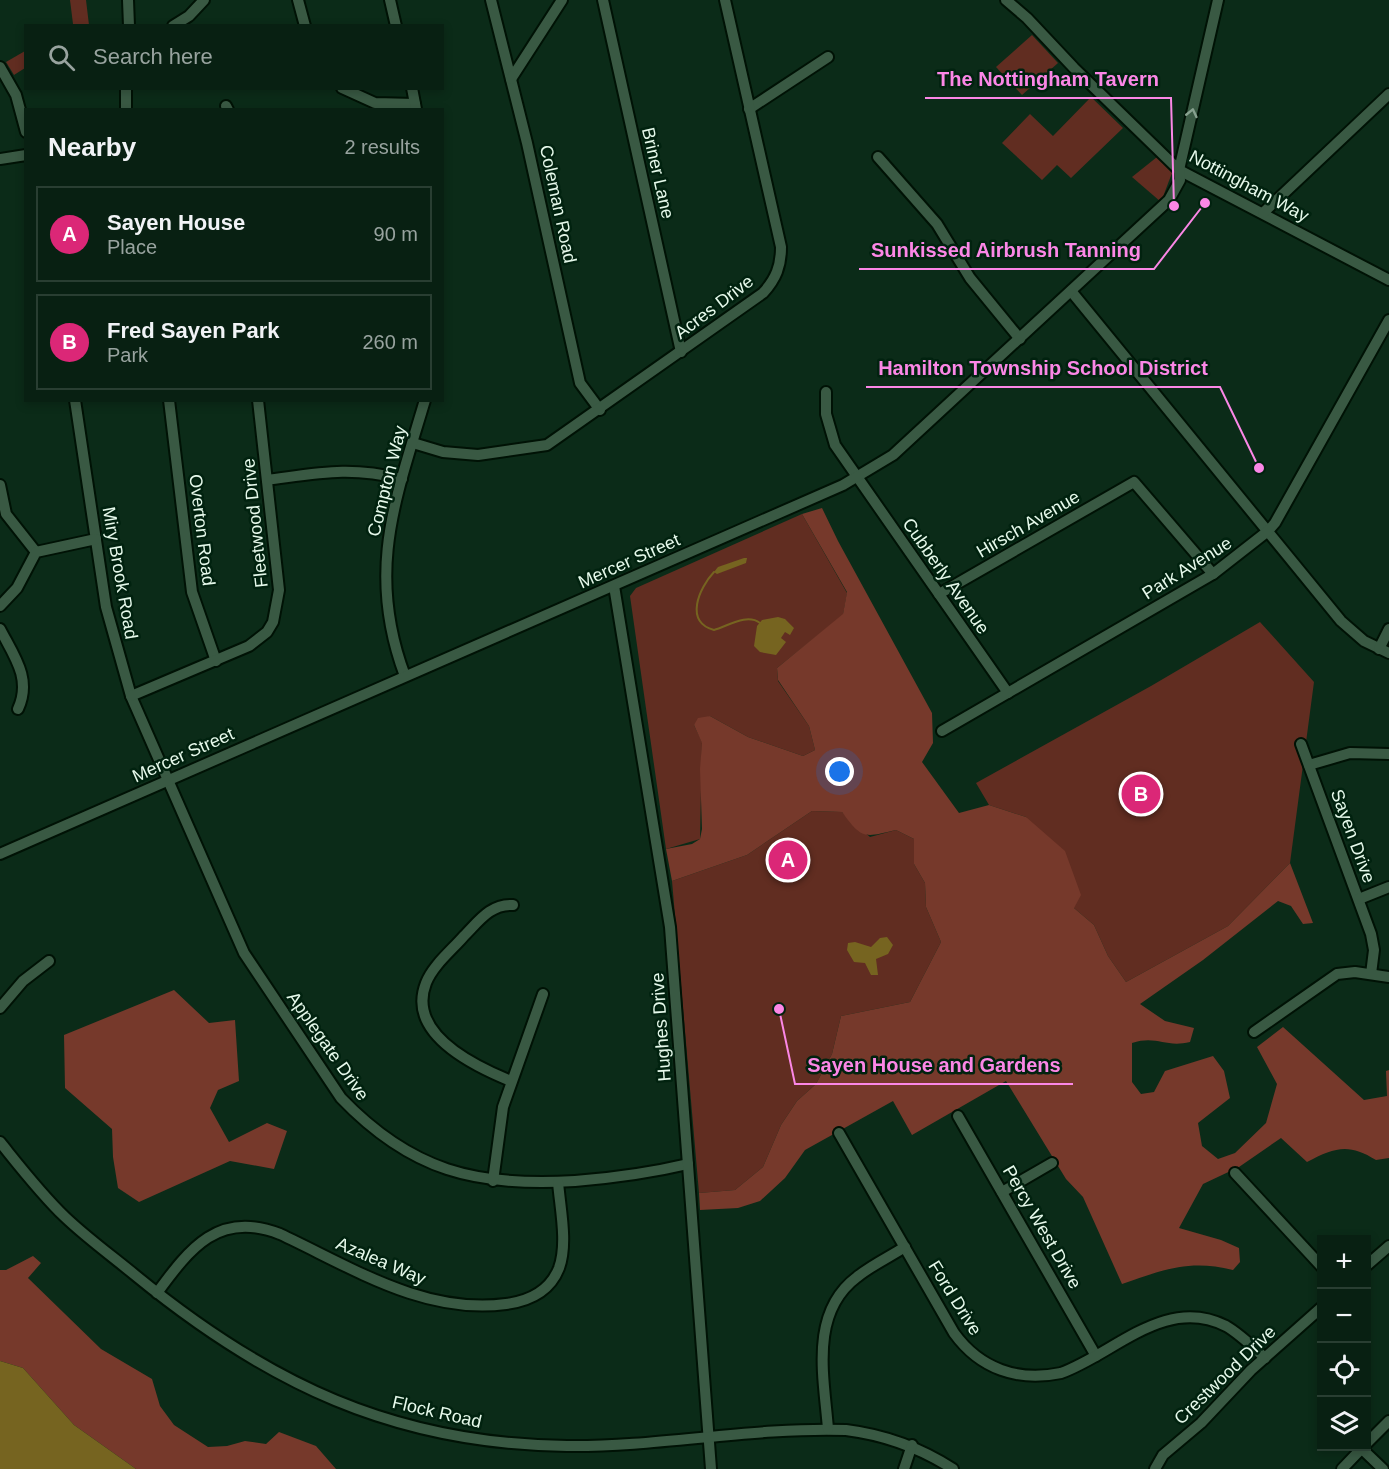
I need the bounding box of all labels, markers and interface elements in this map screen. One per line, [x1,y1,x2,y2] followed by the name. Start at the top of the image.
[24,24,444,90] search box
[45,41,78,74] icon: search
[93,44,213,69] text: Search here
[925,60,1171,98] callout: The Nottingham Tavern
[937,68,1159,90] text: The Nottingham Tavern
[1184,108,1197,118] one-way arrow
[638,125,678,221] street label: Briner Lane
[48,132,136,162] text: Nearby
[344,136,420,158] text: 2 results
[536,143,580,265] street label: Coleman Road
[1186,146,1312,226] street label: Nottingham Way
[107,210,245,235] text: Sayen House
[62,223,77,245] text: A
[374,223,418,245] text: 90 m
[859,231,1154,269] callout: Sunkissed Airbrush Tanning
[107,236,157,258] text: Place
[871,239,1141,261] text: Sunkissed Airbrush Tanning
[671,271,757,343] street label: Acres Drive
[107,318,279,343] text: Fred Sayen Park
[62,331,77,353] text: B
[362,331,418,353] text: 260 m
[107,344,148,366] text: Park
[866,349,1220,387] callout: Hamilton Township School District
[878,357,1208,379] text: Hamilton Township School District
[364,424,410,538] street label: Compton Way
[238,457,272,589] street label: Fleetwood Drive
[185,473,219,587] street label: Overton Road
[973,486,1083,562] street label: Hirsch Avenue
[99,505,141,641] street label: Miry Brook Road
[899,514,993,638] street label: Cubberly Avenue
[575,530,683,592] street label: Mercer Street
[1139,533,1235,603] street label: Park Avenue
[129,724,237,786] street label: Mercer Street
[825,757,854,786] your location
[1122,772,1160,816] pin: B
[1327,787,1379,885] street label: Sayen Drive
[768,838,808,882] pin: A
[647,972,675,1082] street label: Hughes Drive
[283,988,373,1104] street label: Applegate Drive
[795,1046,1073,1084] callout: Sayen House and Gardens
[807,1054,1061,1076] text: Sayen House and Gardens
[999,1162,1085,1292] street label: Percy West Drive
[333,1233,429,1289] street label: Azalea Way
[1317,1235,1371,1451] map controls
[1317,1235,1371,1289] button: +
[924,1257,986,1339] street label: Ford Drive
[1317,1289,1371,1343] button: −
[1170,1322,1280,1428] street label: Crestwood Drive
[1317,1343,1371,1397] button: locate
[390,1392,484,1432] street label: Flock Road
[1317,1397,1371,1451] button: layers

